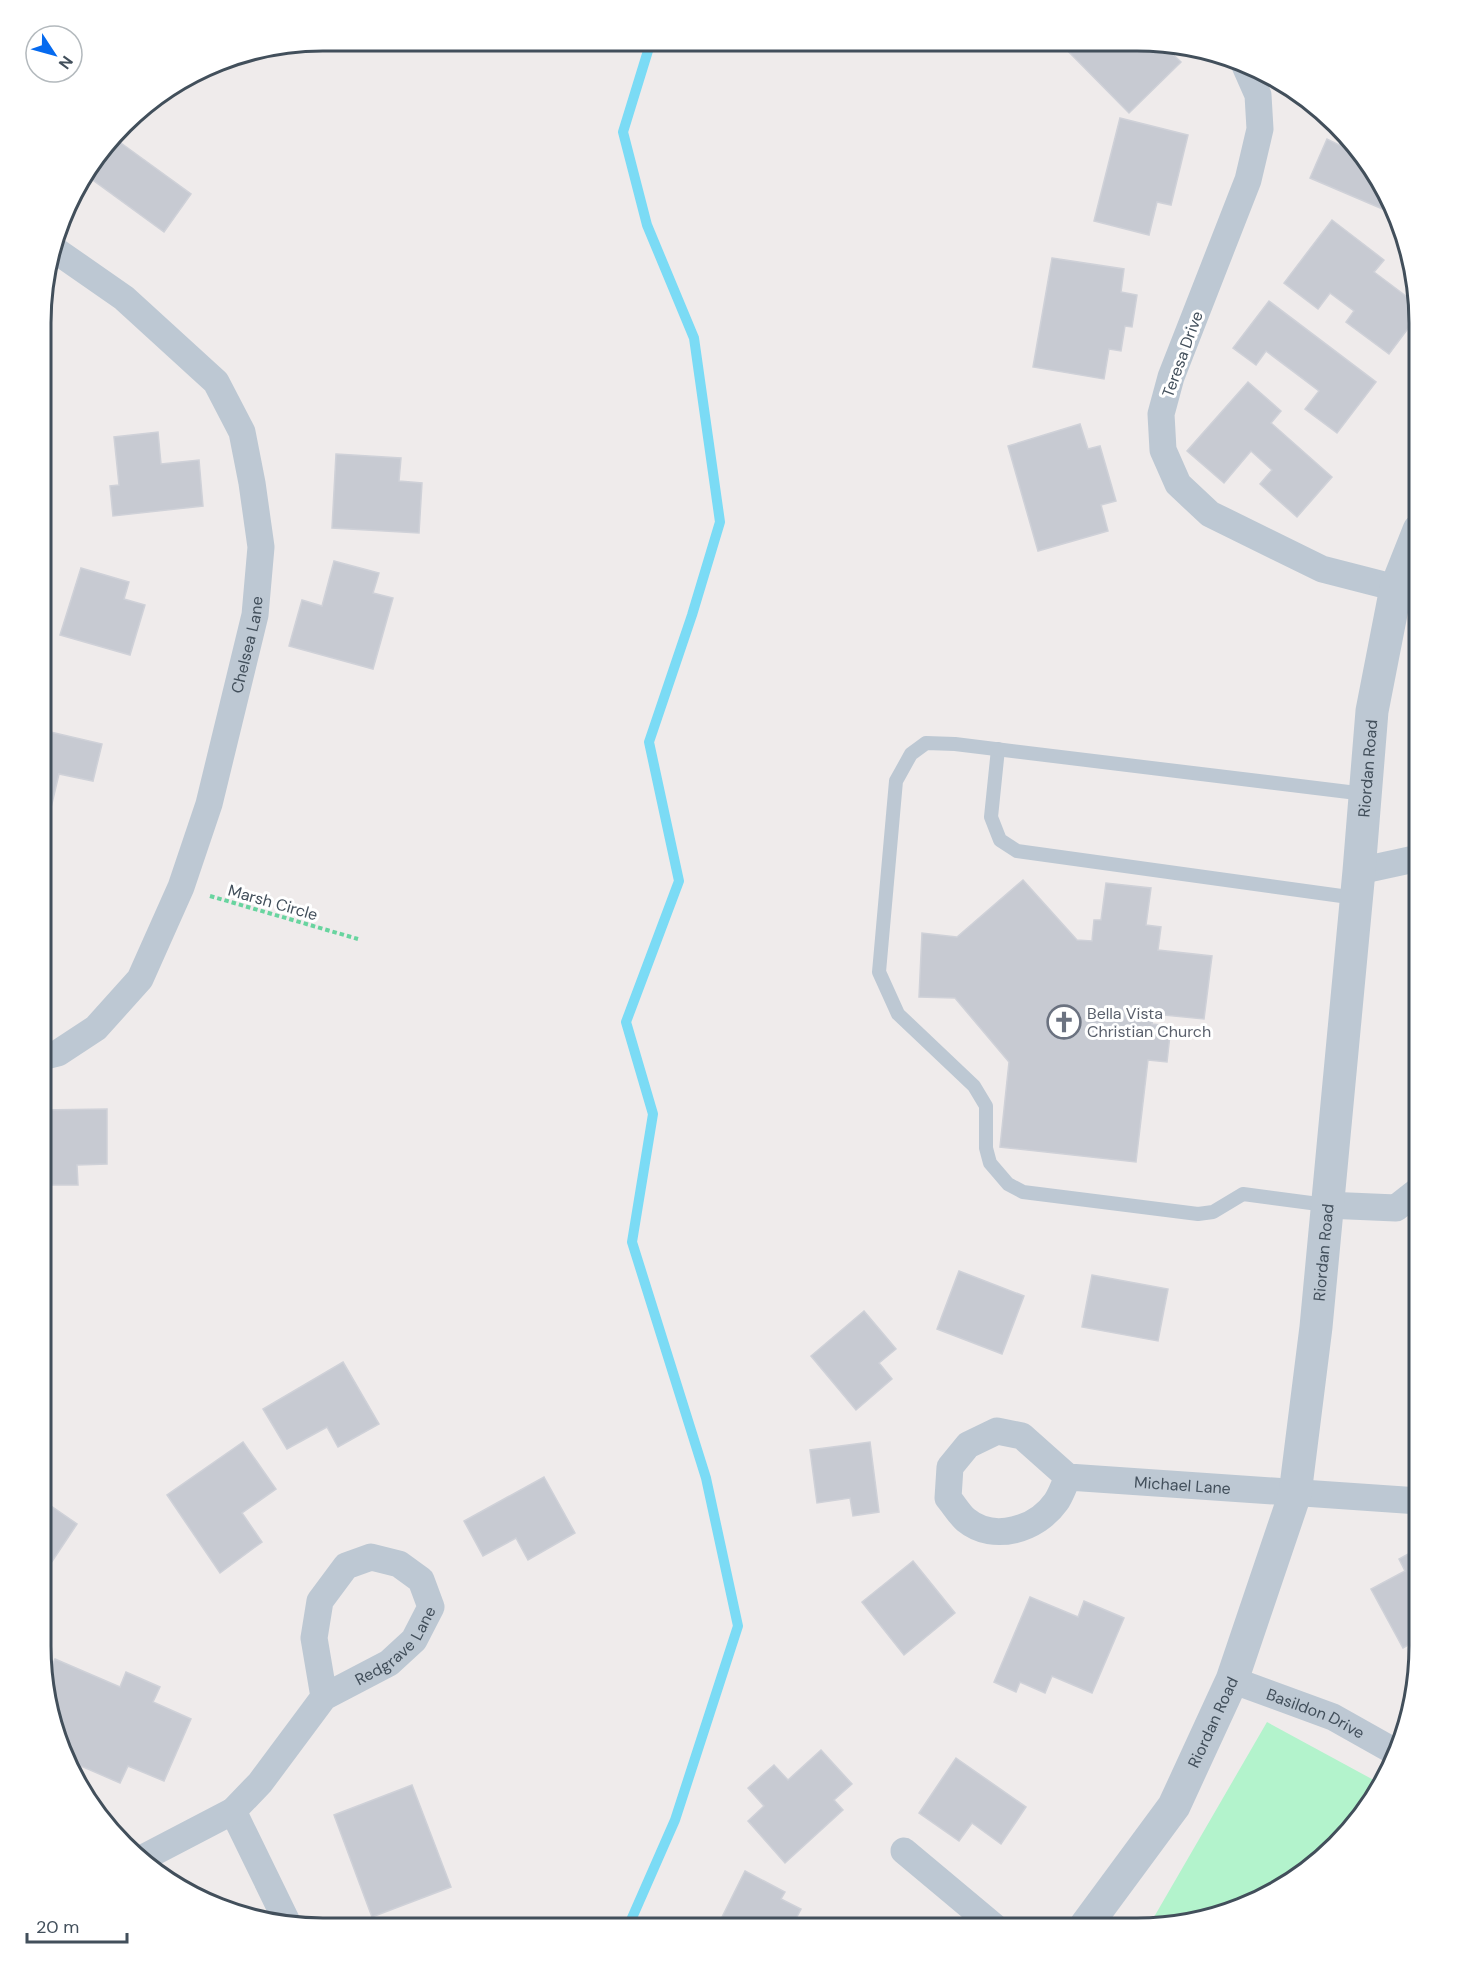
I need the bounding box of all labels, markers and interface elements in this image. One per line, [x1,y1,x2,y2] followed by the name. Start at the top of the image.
[24,24,84,84] north arrow
[54,52,78,73] text: N
[1157,308,1208,400] street label: Teresa Drive
[226,595,268,695] street label: Chelsea Lane
[1353,719,1382,818] street label: Riordan Road
[226,880,320,925] street label: Marsh Circle
[1087,1003,1211,1042] place label: Bella Vista Christian Church
[1046,1004,1082,1040] church icon: Bella Vista Christian Church
[1308,1203,1339,1302] street label: Riordan Road
[1134,1472,1231,1499] street label: Michael Lane
[351,1603,441,1690] street label: Redgrave Lane
[1183,1673,1243,1771] street label: Riordan Road
[1264,1684,1368,1744] street label: Basildon Drive
[27,1906,128,1944] scale bar
[36,1915,79,1939] text: 20 m

